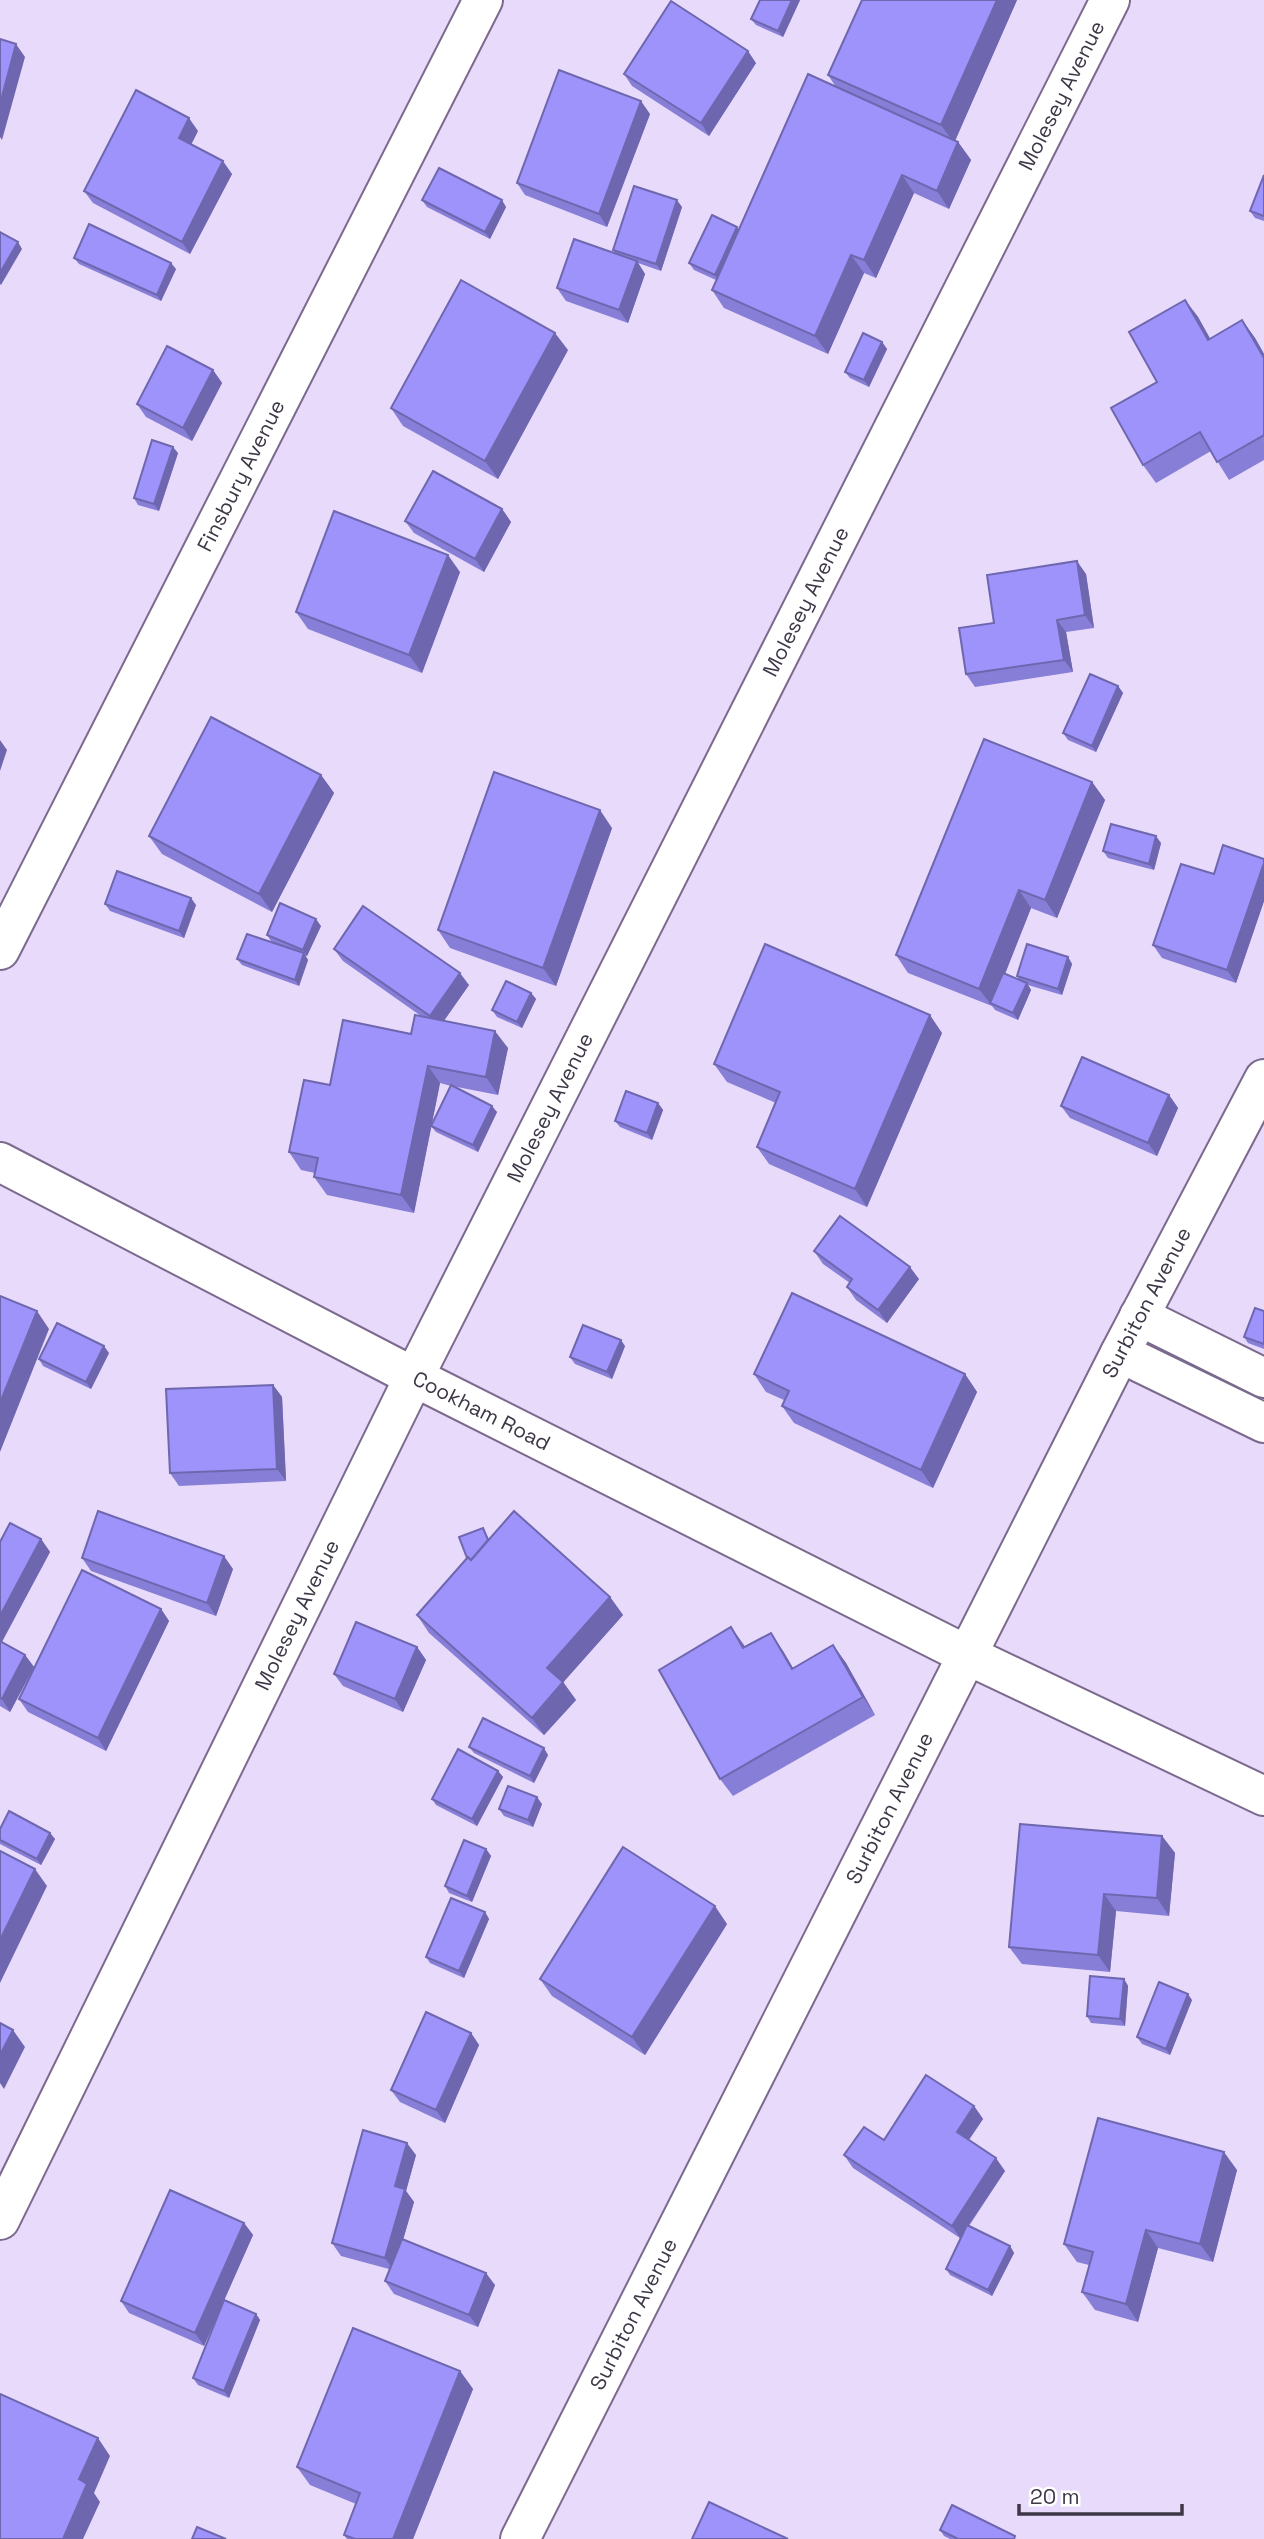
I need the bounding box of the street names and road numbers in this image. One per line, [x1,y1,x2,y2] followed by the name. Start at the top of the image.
[1012,16,1110,175] street label: Molesey Avenue
[191,395,291,556] street label: Finsbury Avenue
[756,522,855,681] street label: Molesey Avenue
[501,1028,599,1187] street label: Molesey Avenue
[1096,1222,1197,1383] street label: Surbiton Avenue
[408,1365,555,1456] street label: Cookham Road
[248,1535,345,1695] street label: Molesey Avenue
[840,1727,939,1889] street label: Surbiton Avenue
[584,2233,683,2394] street label: Surbiton Avenue

